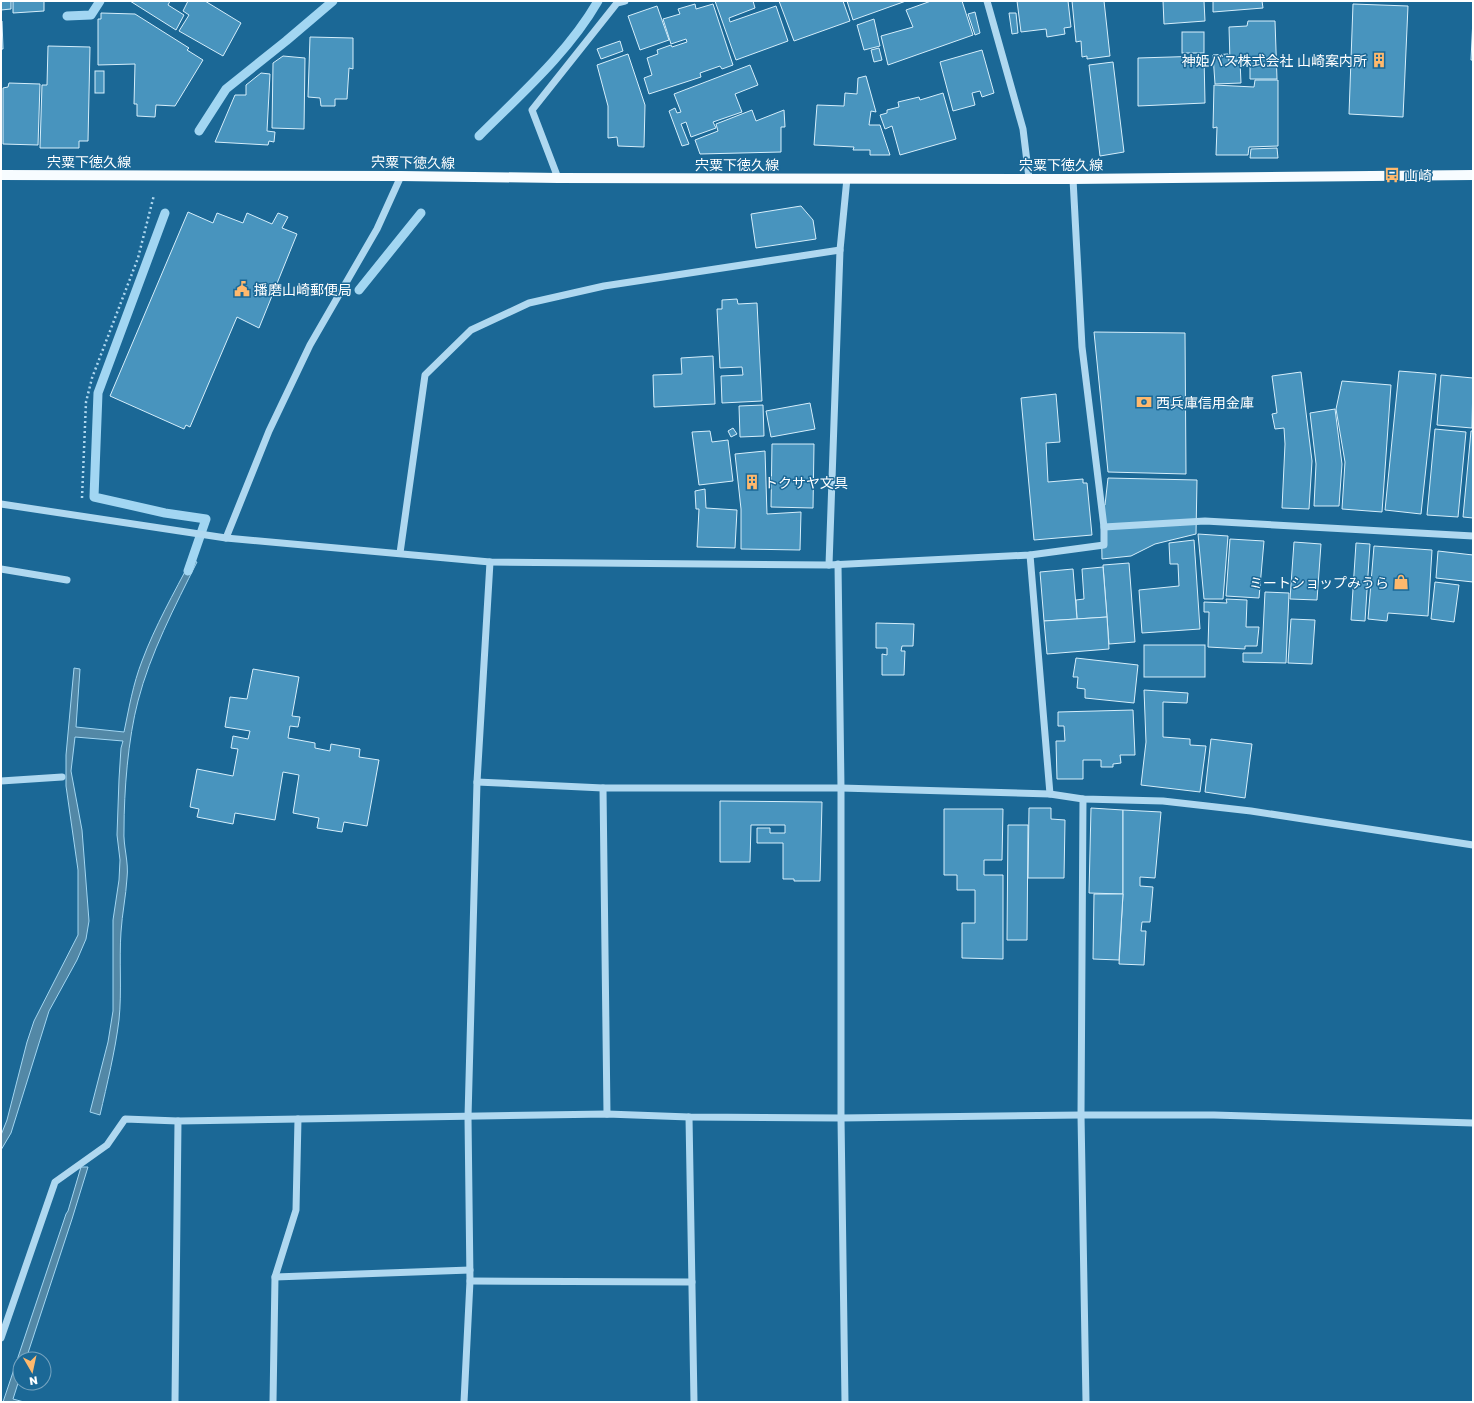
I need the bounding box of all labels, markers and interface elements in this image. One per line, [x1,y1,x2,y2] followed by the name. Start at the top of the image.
[1370,51,1388,69] building icon: 神姫バス株式会社 山崎案内所
[1182,52,1367,69] place label: 神姫バス株式会社 山崎案内所
[47,153,131,170] street label: 宍粟下徳久線
[371,153,455,171] street label: 宍粟下徳久線
[695,156,779,173] street label: 宍粟下徳久線
[1019,156,1103,173] street label: 宍粟下徳久線
[1383,166,1401,184] bus stop icon: 山崎
[1404,167,1432,184] place label: 山崎
[233,280,251,298] public building icon: 播磨山崎郵便局
[254,281,352,298] place label: 播磨山崎郵便局
[1135,393,1153,411] bank icon: 西兵庫信用金庫
[1156,394,1254,411] place label: 西兵庫信用金庫
[743,473,761,491] building icon: トクサヤ文具
[764,474,848,491] place label: トクサヤ文具
[1392,573,1410,591] shop icon: ミートショップみうら
[1249,574,1389,591] place label: ミートショップみうら
[12,1351,52,1391] north arrow
[28,1374,39,1388] text: N

